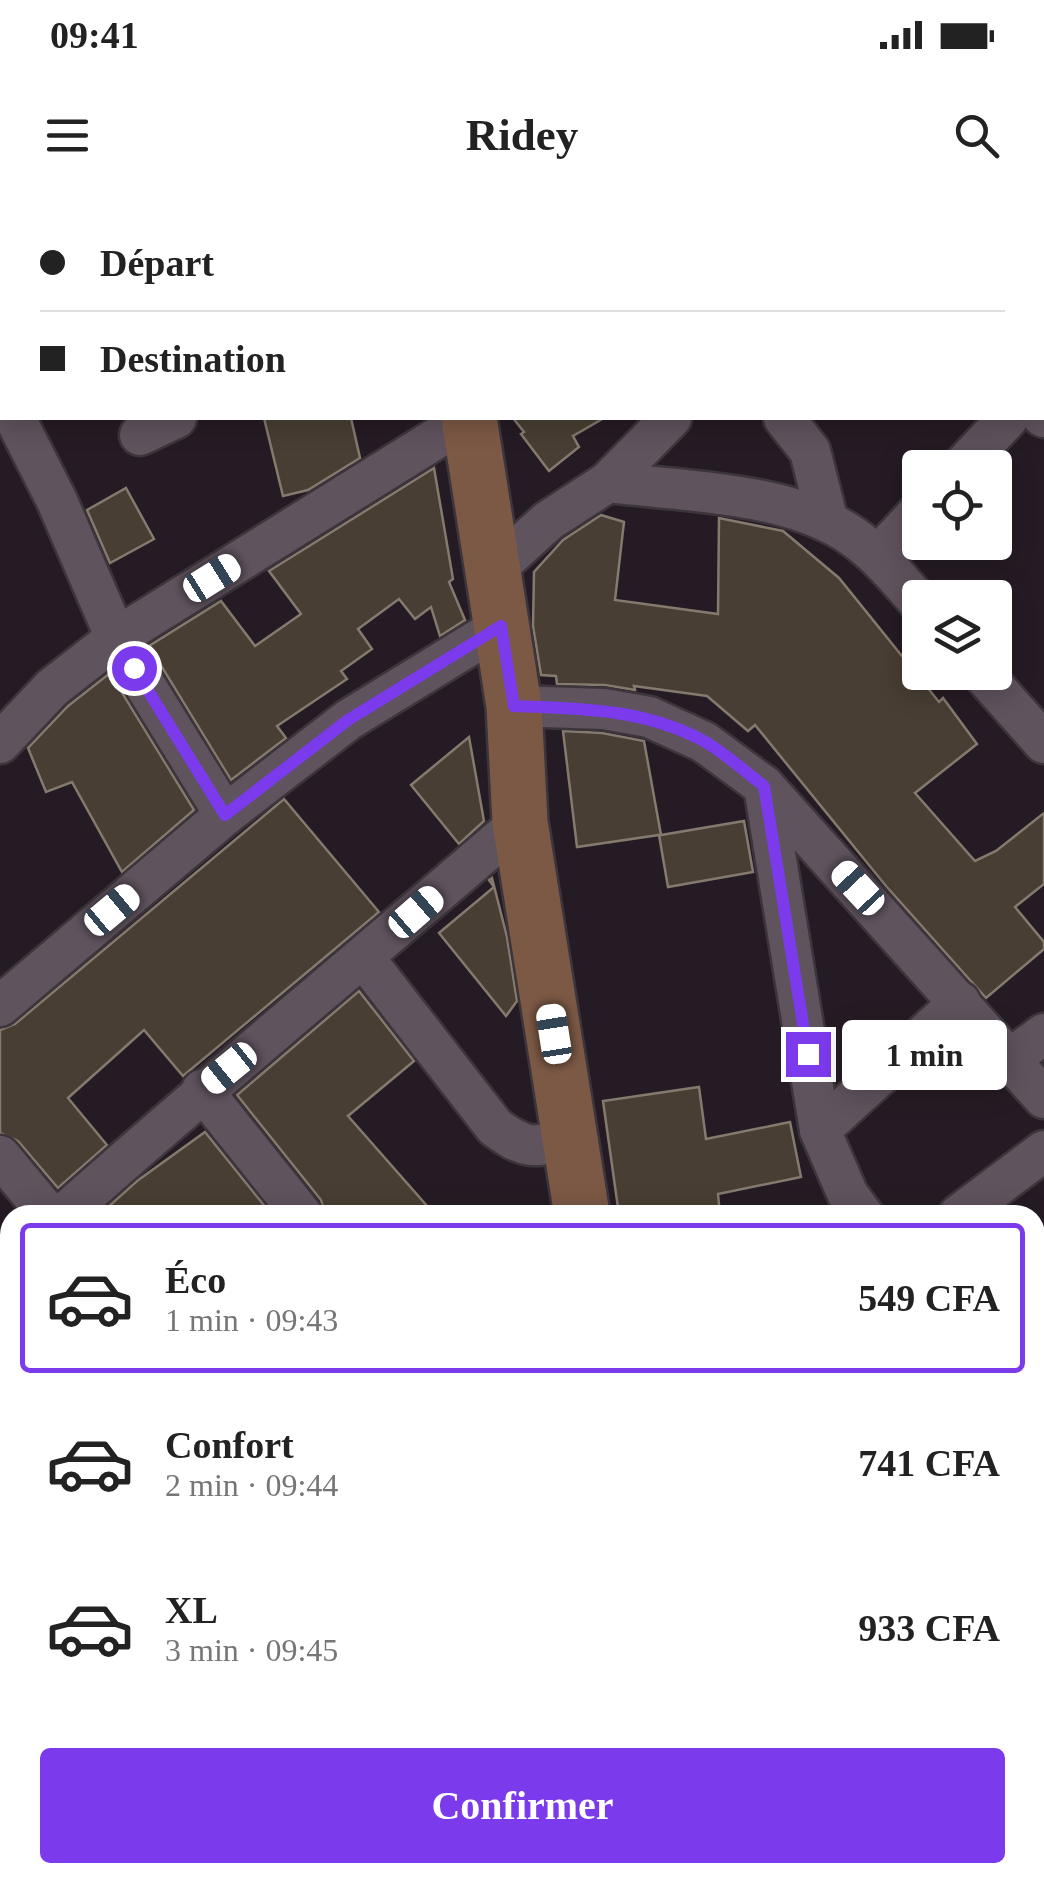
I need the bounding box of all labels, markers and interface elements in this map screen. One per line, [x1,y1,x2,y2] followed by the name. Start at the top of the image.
[50,14,139,56] text: 09:41
[40,108,95,163] icon: menu
[949,108,1004,163] icon: search
[466,110,578,160] text: Ridey
[100,242,214,284] text: Départ
[100,338,286,380] text: Destination
[902,450,1012,690] map controls
[902,450,1012,560] button: locate
[179,549,245,607] car
[902,580,1012,690] button: layers
[112,646,157,691] route start
[827,856,889,920] car
[79,879,145,941] car
[384,881,448,943] car
[534,1002,574,1066] car
[843,1019,1008,1089] callout: 1 min
[786,1032,831,1077] route end
[196,1037,262,1099] car
[886,1037,963,1073] text: 1 min
[45,1253,135,1343] icon: car
[165,1259,226,1301] text: Éco
[858,1277,1000,1319] text: 549 CFA
[165,1302,338,1338] text: 1 min · 09:43
[45,1418,135,1508] icon: car
[165,1424,294,1466] text: Confort
[858,1442,1000,1484] text: 741 CFA
[165,1467,338,1503] text: 2 min · 09:44
[45,1583,135,1673] icon: car
[165,1589,218,1631] text: XL
[858,1607,1000,1649] text: 933 CFA
[165,1632,338,1668] text: 3 min · 09:45
[40,1748,1005,1863] button: Confirmer

